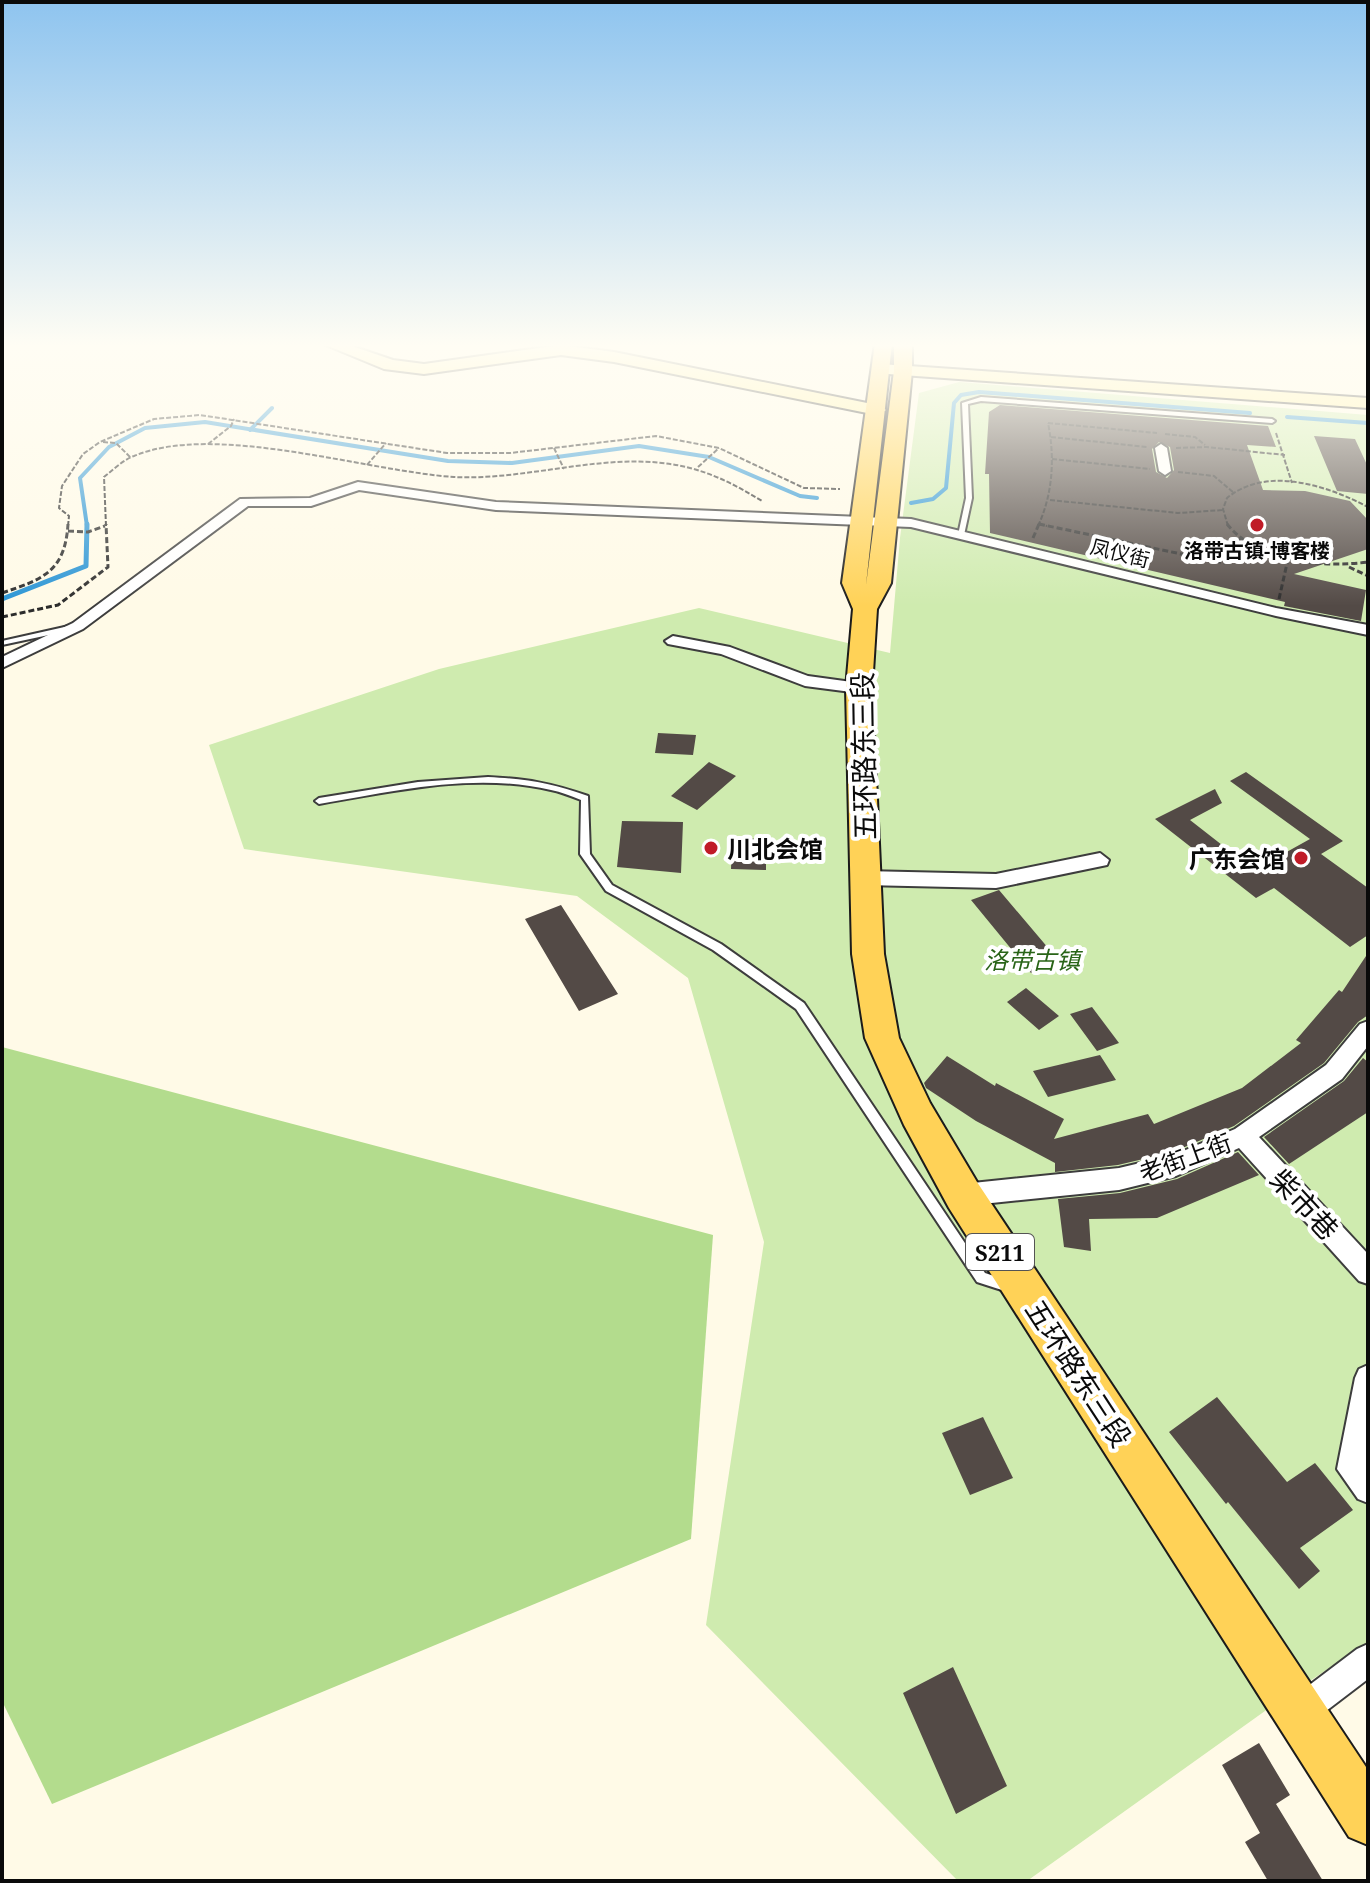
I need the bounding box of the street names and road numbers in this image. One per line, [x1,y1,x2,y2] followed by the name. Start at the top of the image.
[1088,533,1152,573] street label: 凤仪街
[843,672,883,840] street label: 五环路东三段
[1134,1125,1236,1189] street label: 老街上街
[1262,1160,1348,1248] street label: 柴市巷
[966,1234,1034,1270] road number: S211
[1017,1292,1141,1454] street label: 五环路东三段

